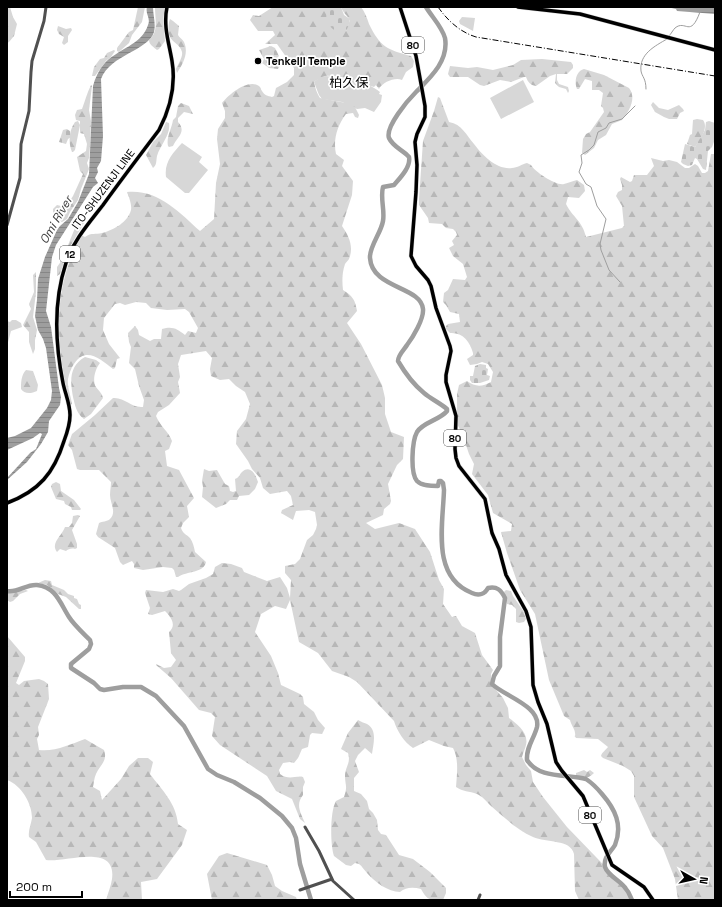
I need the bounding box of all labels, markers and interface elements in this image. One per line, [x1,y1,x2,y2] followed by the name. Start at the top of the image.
[402,37,424,53] road number: 80
[266,54,346,68] place label: Tenkeiji Temple
[253,56,263,66] marker: Tenkeiji Temple
[329,74,369,91] district label: 柏久保
[68,146,138,232] street label: ITO-SHUZENJI LINE
[36,192,77,247] water label: Omi River
[60,246,80,262] road number: 12
[444,430,466,446] road number: 80
[579,807,601,823] road number: 80
[674,859,714,899] north arrow
[10,873,82,899] scale bar
[696,876,711,885] text: N
[16,879,52,895] text: 200 m

